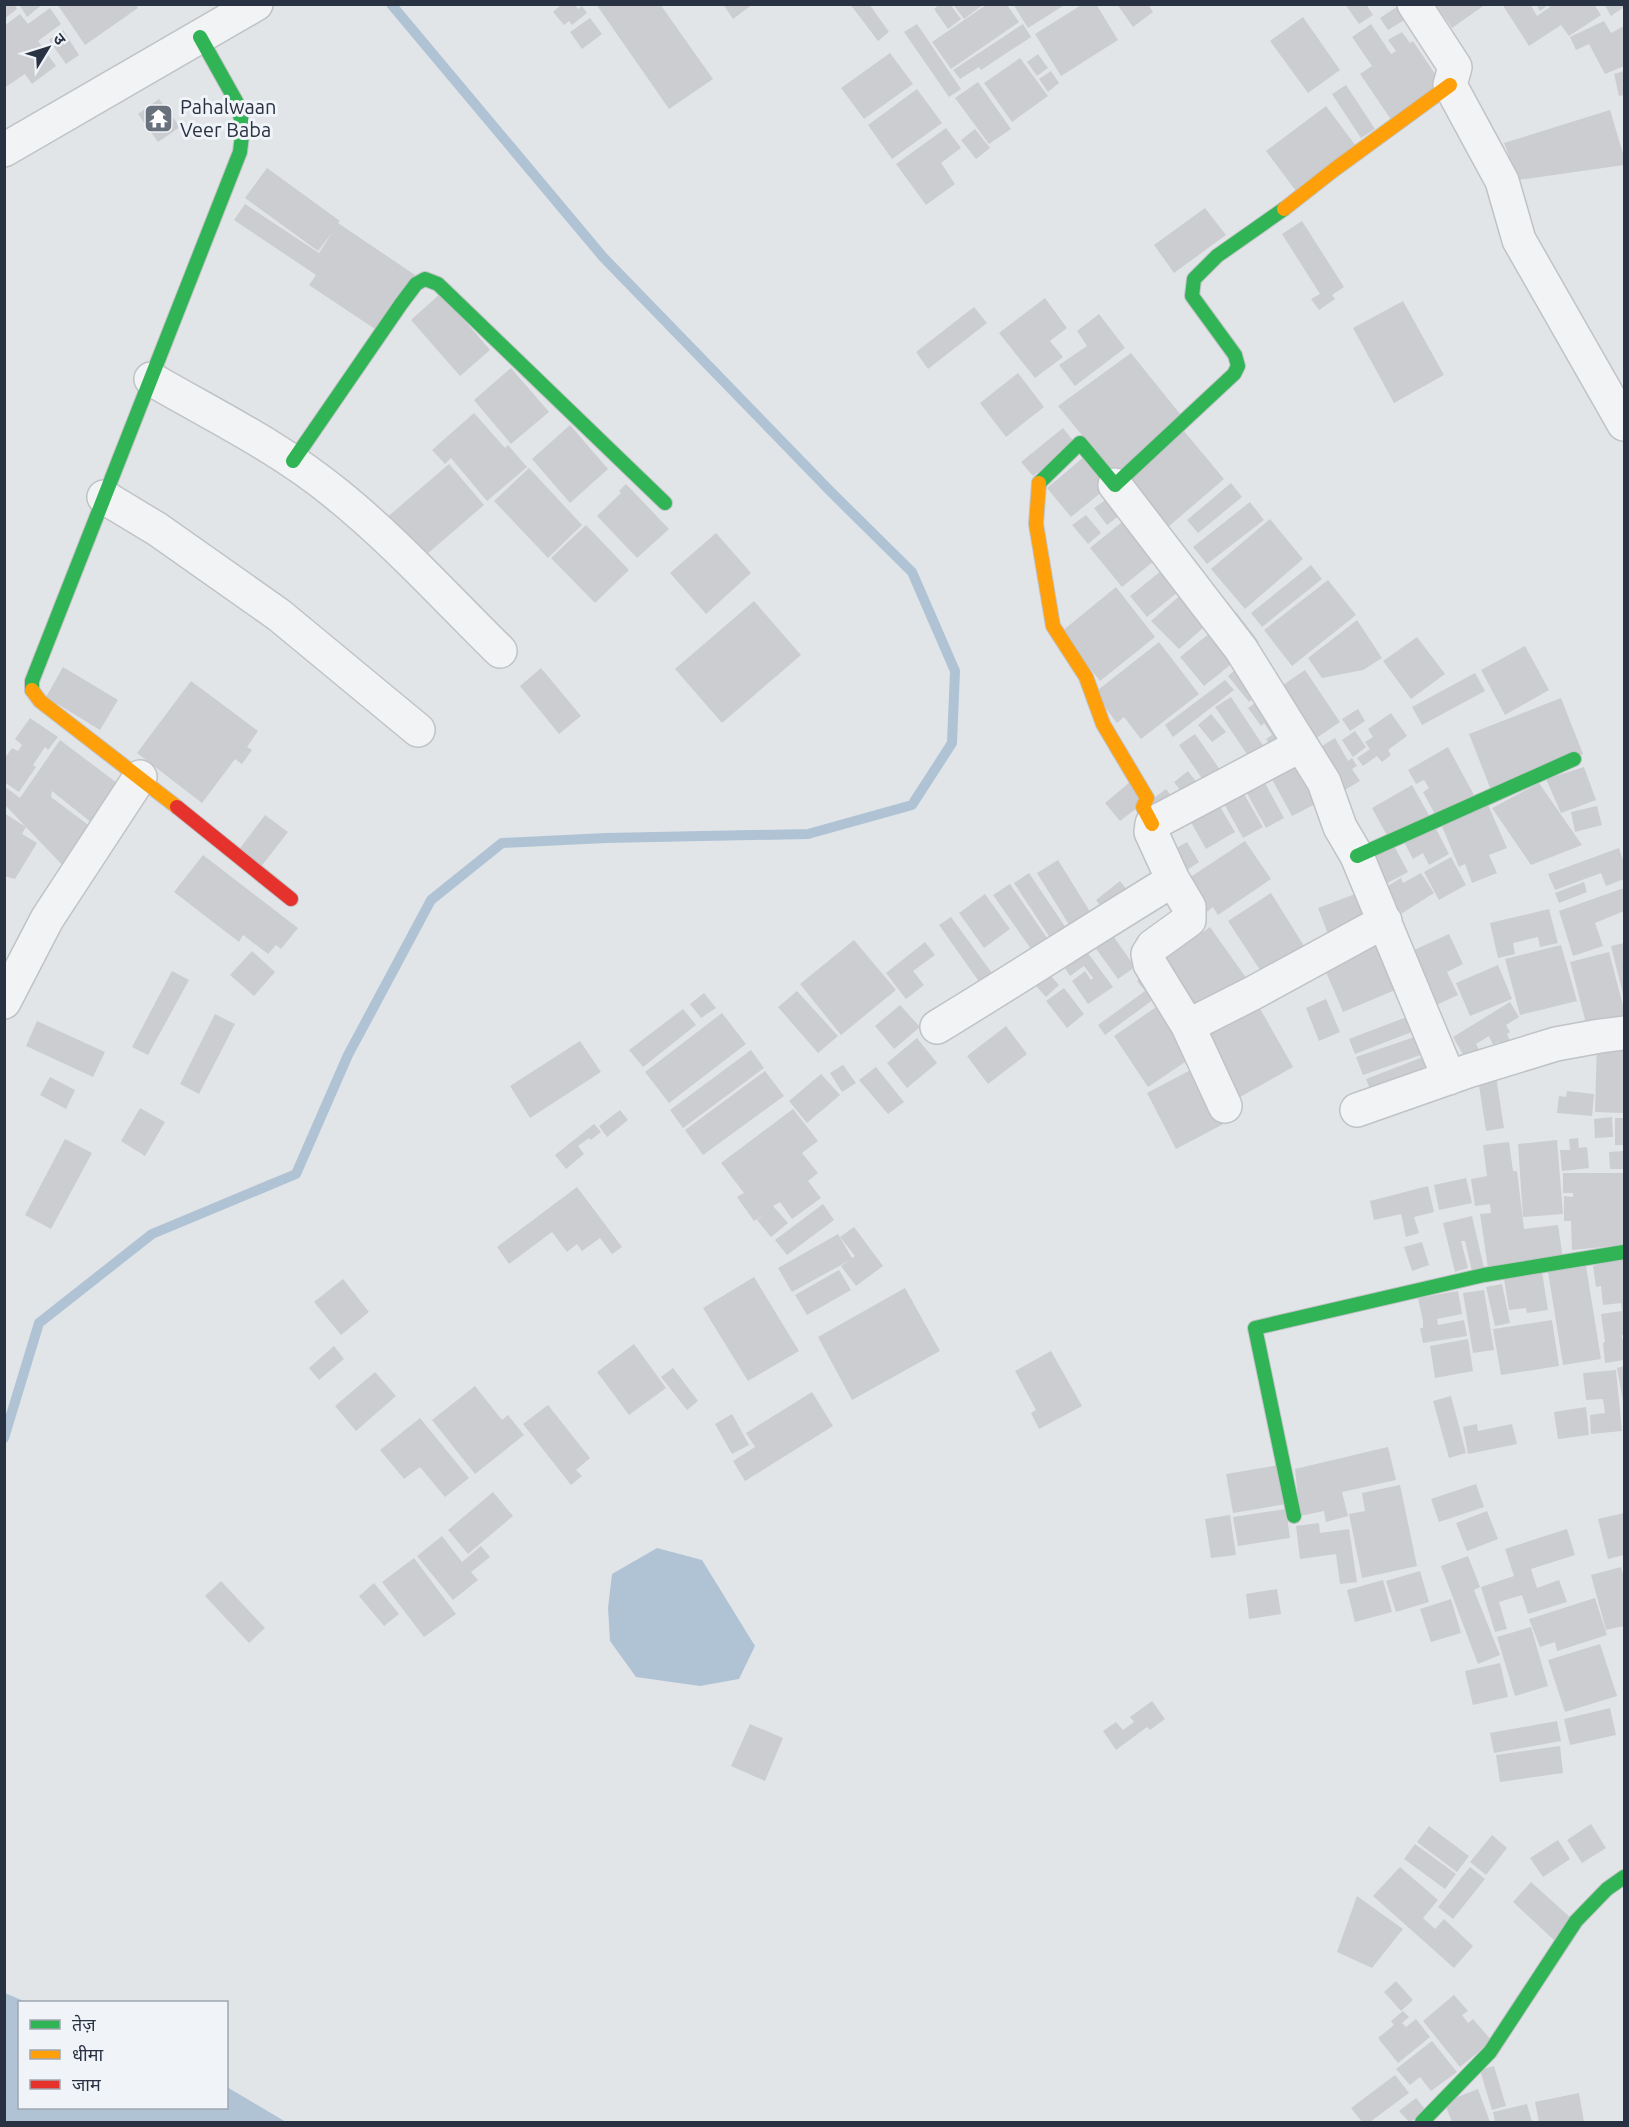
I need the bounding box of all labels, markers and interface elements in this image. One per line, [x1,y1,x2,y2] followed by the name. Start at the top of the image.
[18,18,78,78] north arrow
[50,30,70,48] text: उ
[180,95,276,141] place label: Pahalwaan Veer Baba
[143,103,175,135] temple icon: Pahalwaan Veer Baba
[18,2001,228,2109] legend
[72,2014,96,2034] text: तेज़
[72,2044,103,2064] text: धीमा
[72,2074,102,2094] text: जाम

